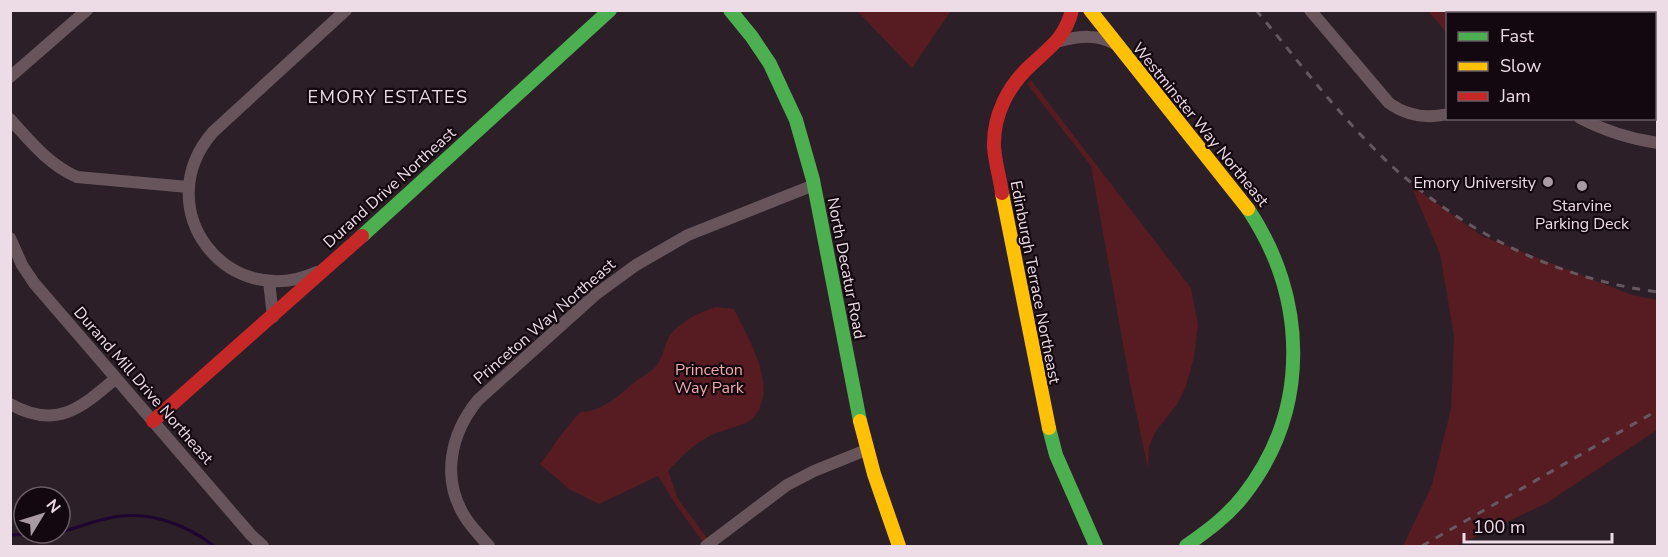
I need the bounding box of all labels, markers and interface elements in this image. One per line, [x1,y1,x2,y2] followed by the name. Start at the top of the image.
[1446,12,1656,120] legend
[1500,24,1535,48] text: Fast
[1127,38,1274,212] street label: Westminster Way Northeast
[1500,54,1541,78] text: Slow
[1499,84,1531,108] text: Jam
[307,85,469,109] district label: EMORY ESTATES
[319,122,461,253] street label: Durand Drive Northeast
[1413,172,1537,194] place label: Emory University
[1541,175,1555,189] marker: Emory University
[1005,179,1066,386] street label: Edinburgh Terrace Northeast
[1575,179,1589,193] marker: Starvine Parking Deck
[1535,195,1630,235] place label: Starvine Parking Deck
[822,196,871,341] street label: North Decatur Road
[469,254,621,389] street label: Princeton Way Northeast
[69,302,218,470] street label: Durand Mill Drive Northeast
[674,359,745,399] park label: Princeton Way Park
[12,485,72,545] north arrow
[41,495,65,518] text: N
[1464,506,1612,544] scale bar
[1473,515,1525,539] text: 100 m

